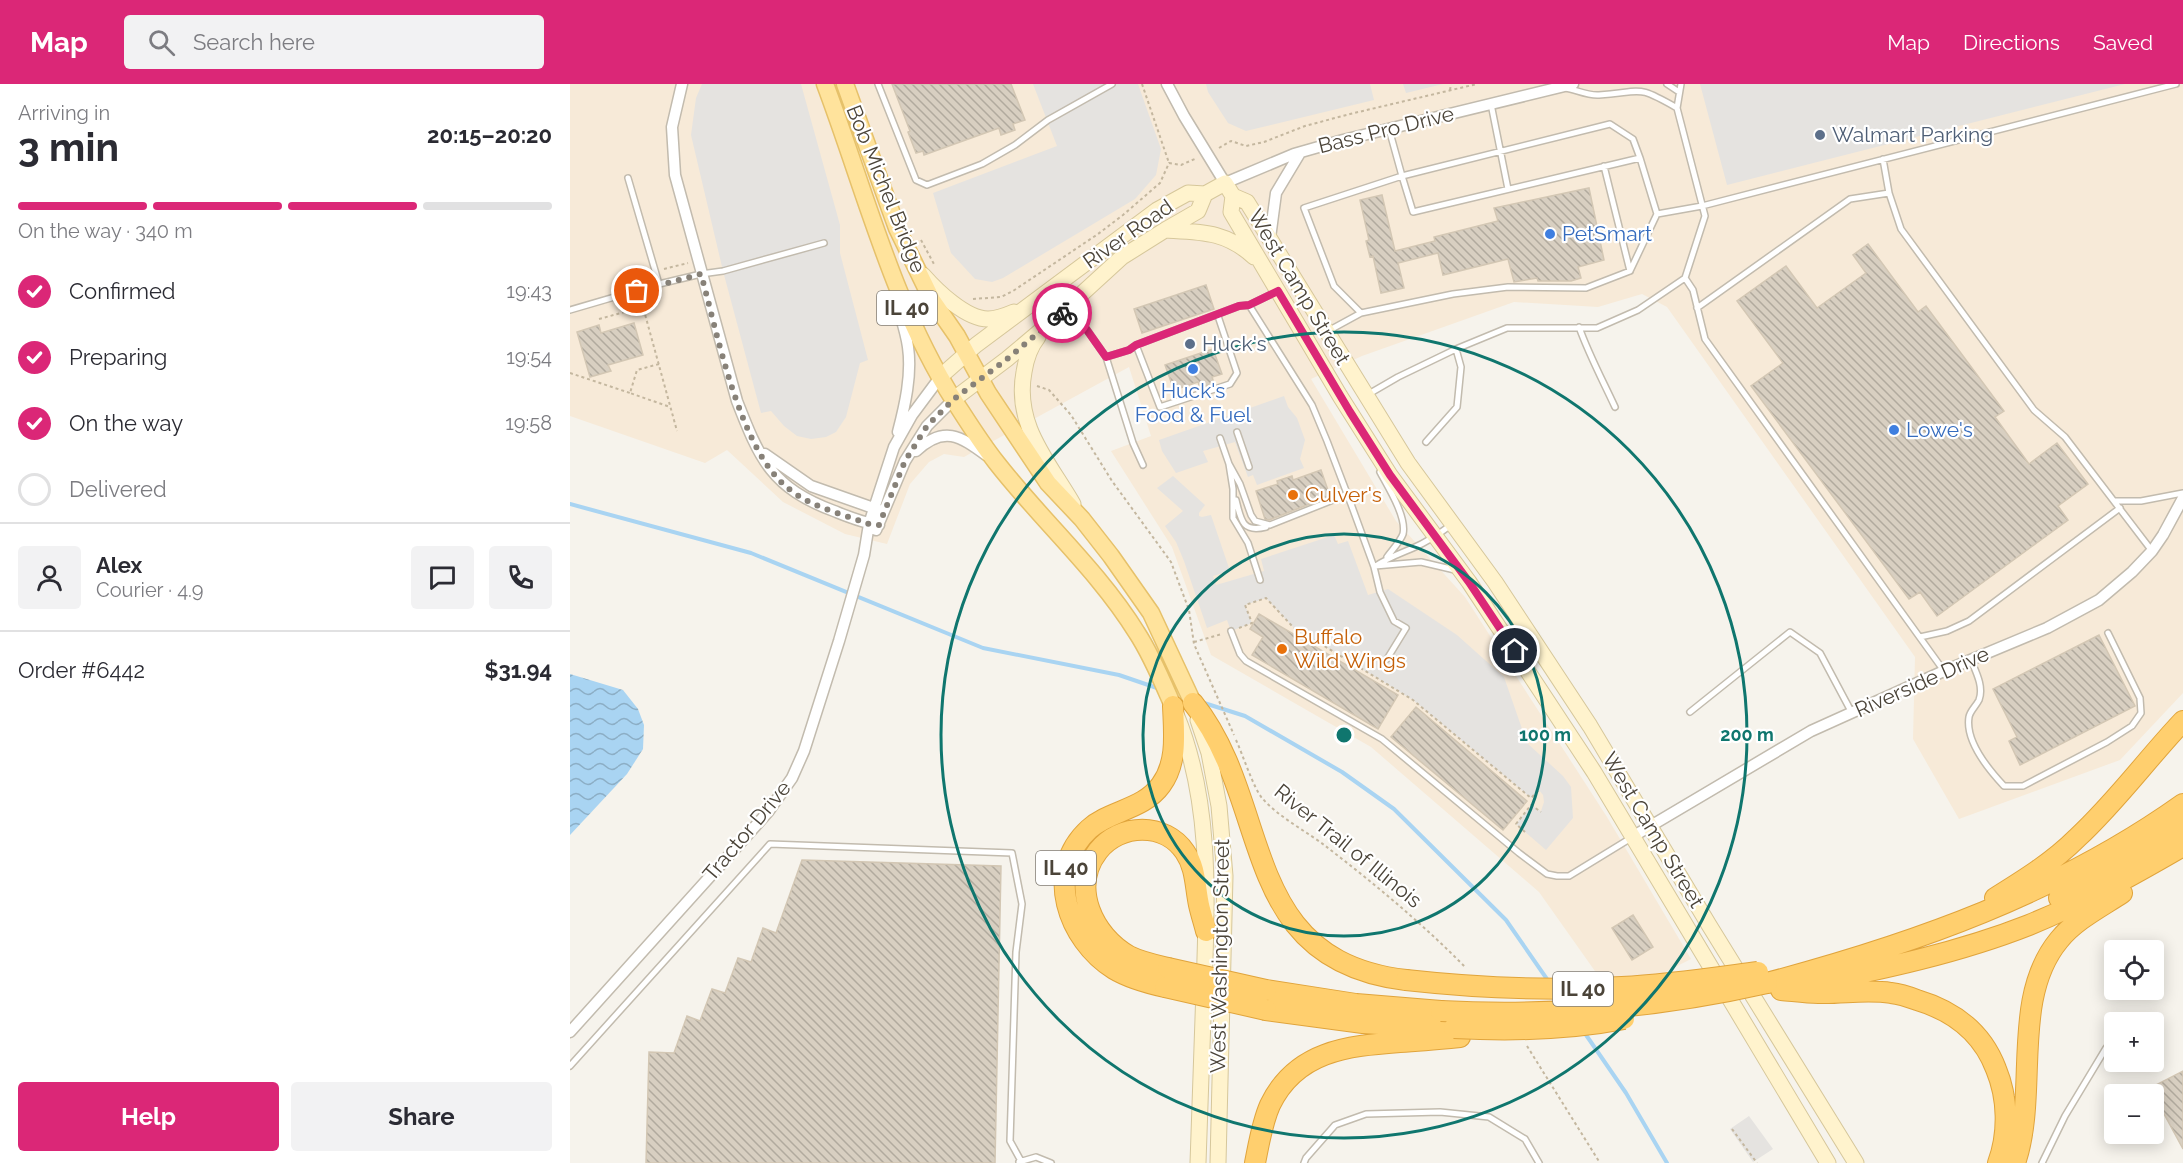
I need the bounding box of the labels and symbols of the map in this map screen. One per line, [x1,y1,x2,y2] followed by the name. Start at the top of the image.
[841,101,932,276] street label: Bob Michel Bridge
[1315,101,1456,158] street label: Bass Pro Drive
[1832,122,1993,147] place label: Walmart Parking
[1813,128,1827,142] marker: Walmart Parking
[1078,194,1177,274] street label: River Road
[1243,204,1356,369] street label: West Camp Street
[1562,221,1652,246] place label: PetSmart
[1543,227,1557,241] marker: PetSmart
[611,265,662,316] pin
[1032,283,1092,343] courier
[877,291,937,325] road number: IL 40
[1202,331,1267,356] place label: Huck's
[1183,337,1197,351] marker: Huck's
[1186,362,1200,376] marker: Huck's Food & Fuel
[1135,378,1252,427] place label: Huck's Food & Fuel
[1906,417,1973,442] place label: Lowe's
[1887,423,1901,437] marker: Lowe's
[1305,482,1382,507] place label: Culver's
[1286,488,1300,502] marker: Culver's
[1294,624,1406,673] place label: Buffalo Wild Wings
[1489,625,1540,676] pin
[1851,641,1993,722] street label: Riverside Drive
[1275,642,1289,656] marker: Buffalo Wild Wings
[1519,724,1571,745] text: 100 m
[1720,724,1774,745] text: 200 m
[1334,725,1354,745] centre of rings
[1597,747,1710,912] street label: West Camp Street
[698,776,796,886] street label: Tractor Drive
[1270,778,1427,913] street label: River Trail of Illinois
[1205,839,1234,1073] street label: West Washington Street
[1036,851,1096,885] road number: IL 40
[1553,972,1613,1006] road number: IL 40

